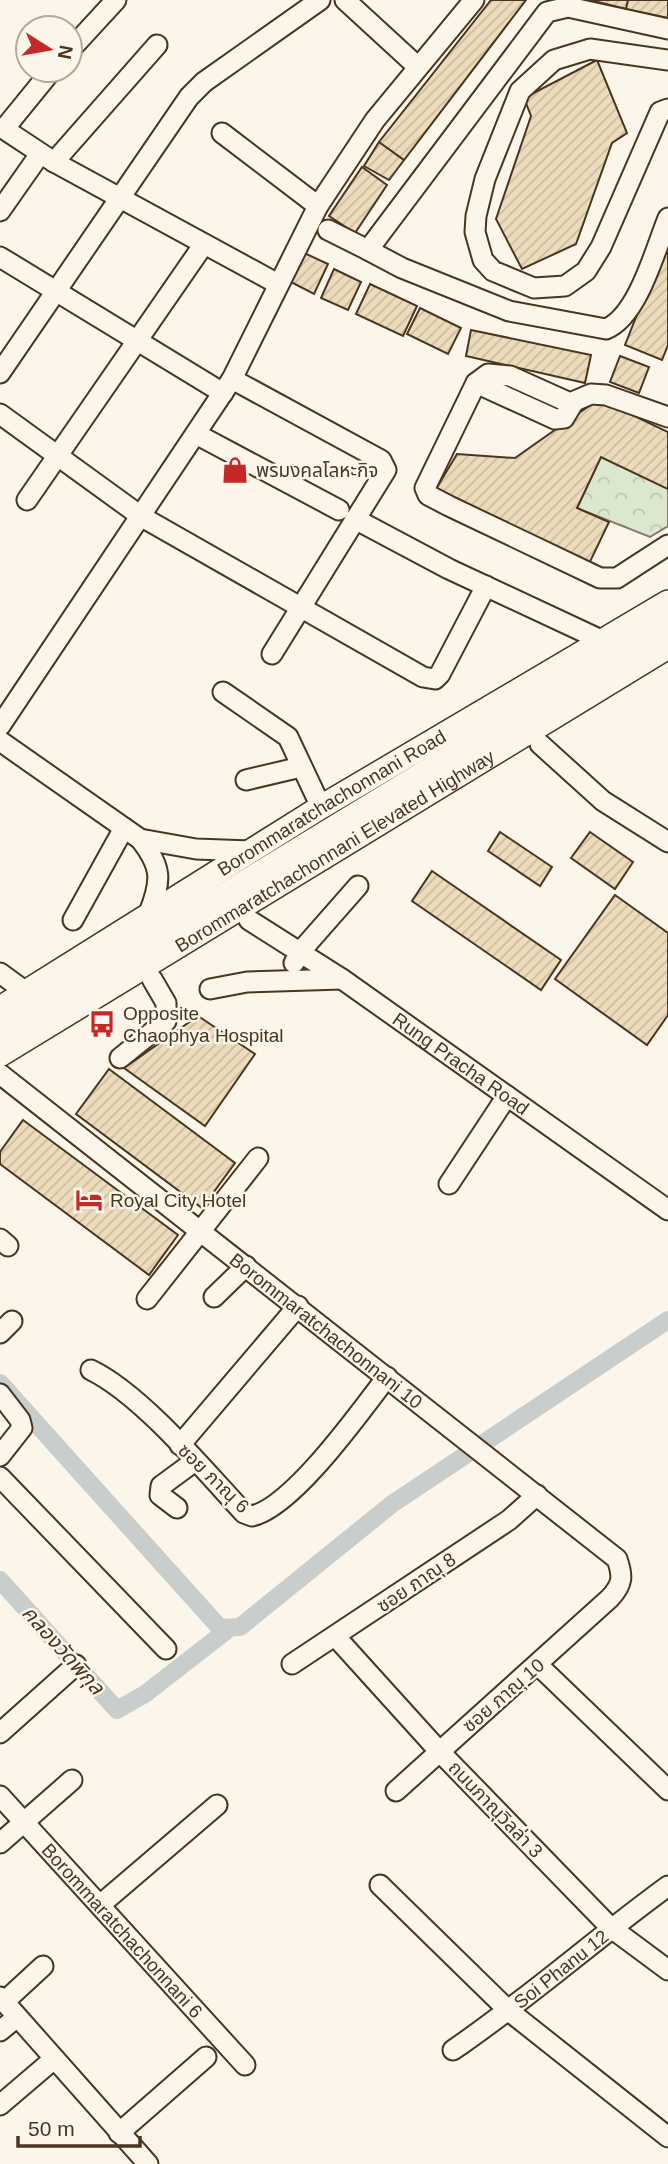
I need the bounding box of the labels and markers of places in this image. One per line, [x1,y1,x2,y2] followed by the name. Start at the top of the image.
[220,455,250,485] shop icon: พรมงคลโลหะกิจ
[256,460,378,481] place label: พรมงคลโลหะกิจ
[123,1003,284,1046] place label: Opposite Chaophya Hospital
[87,1009,117,1039] bus stop icon: Opposite Chaophya Hospital
[74,1185,104,1215] hotel icon: Royal City Hotel
[110,1190,246,1211] place label: Royal City Hotel

